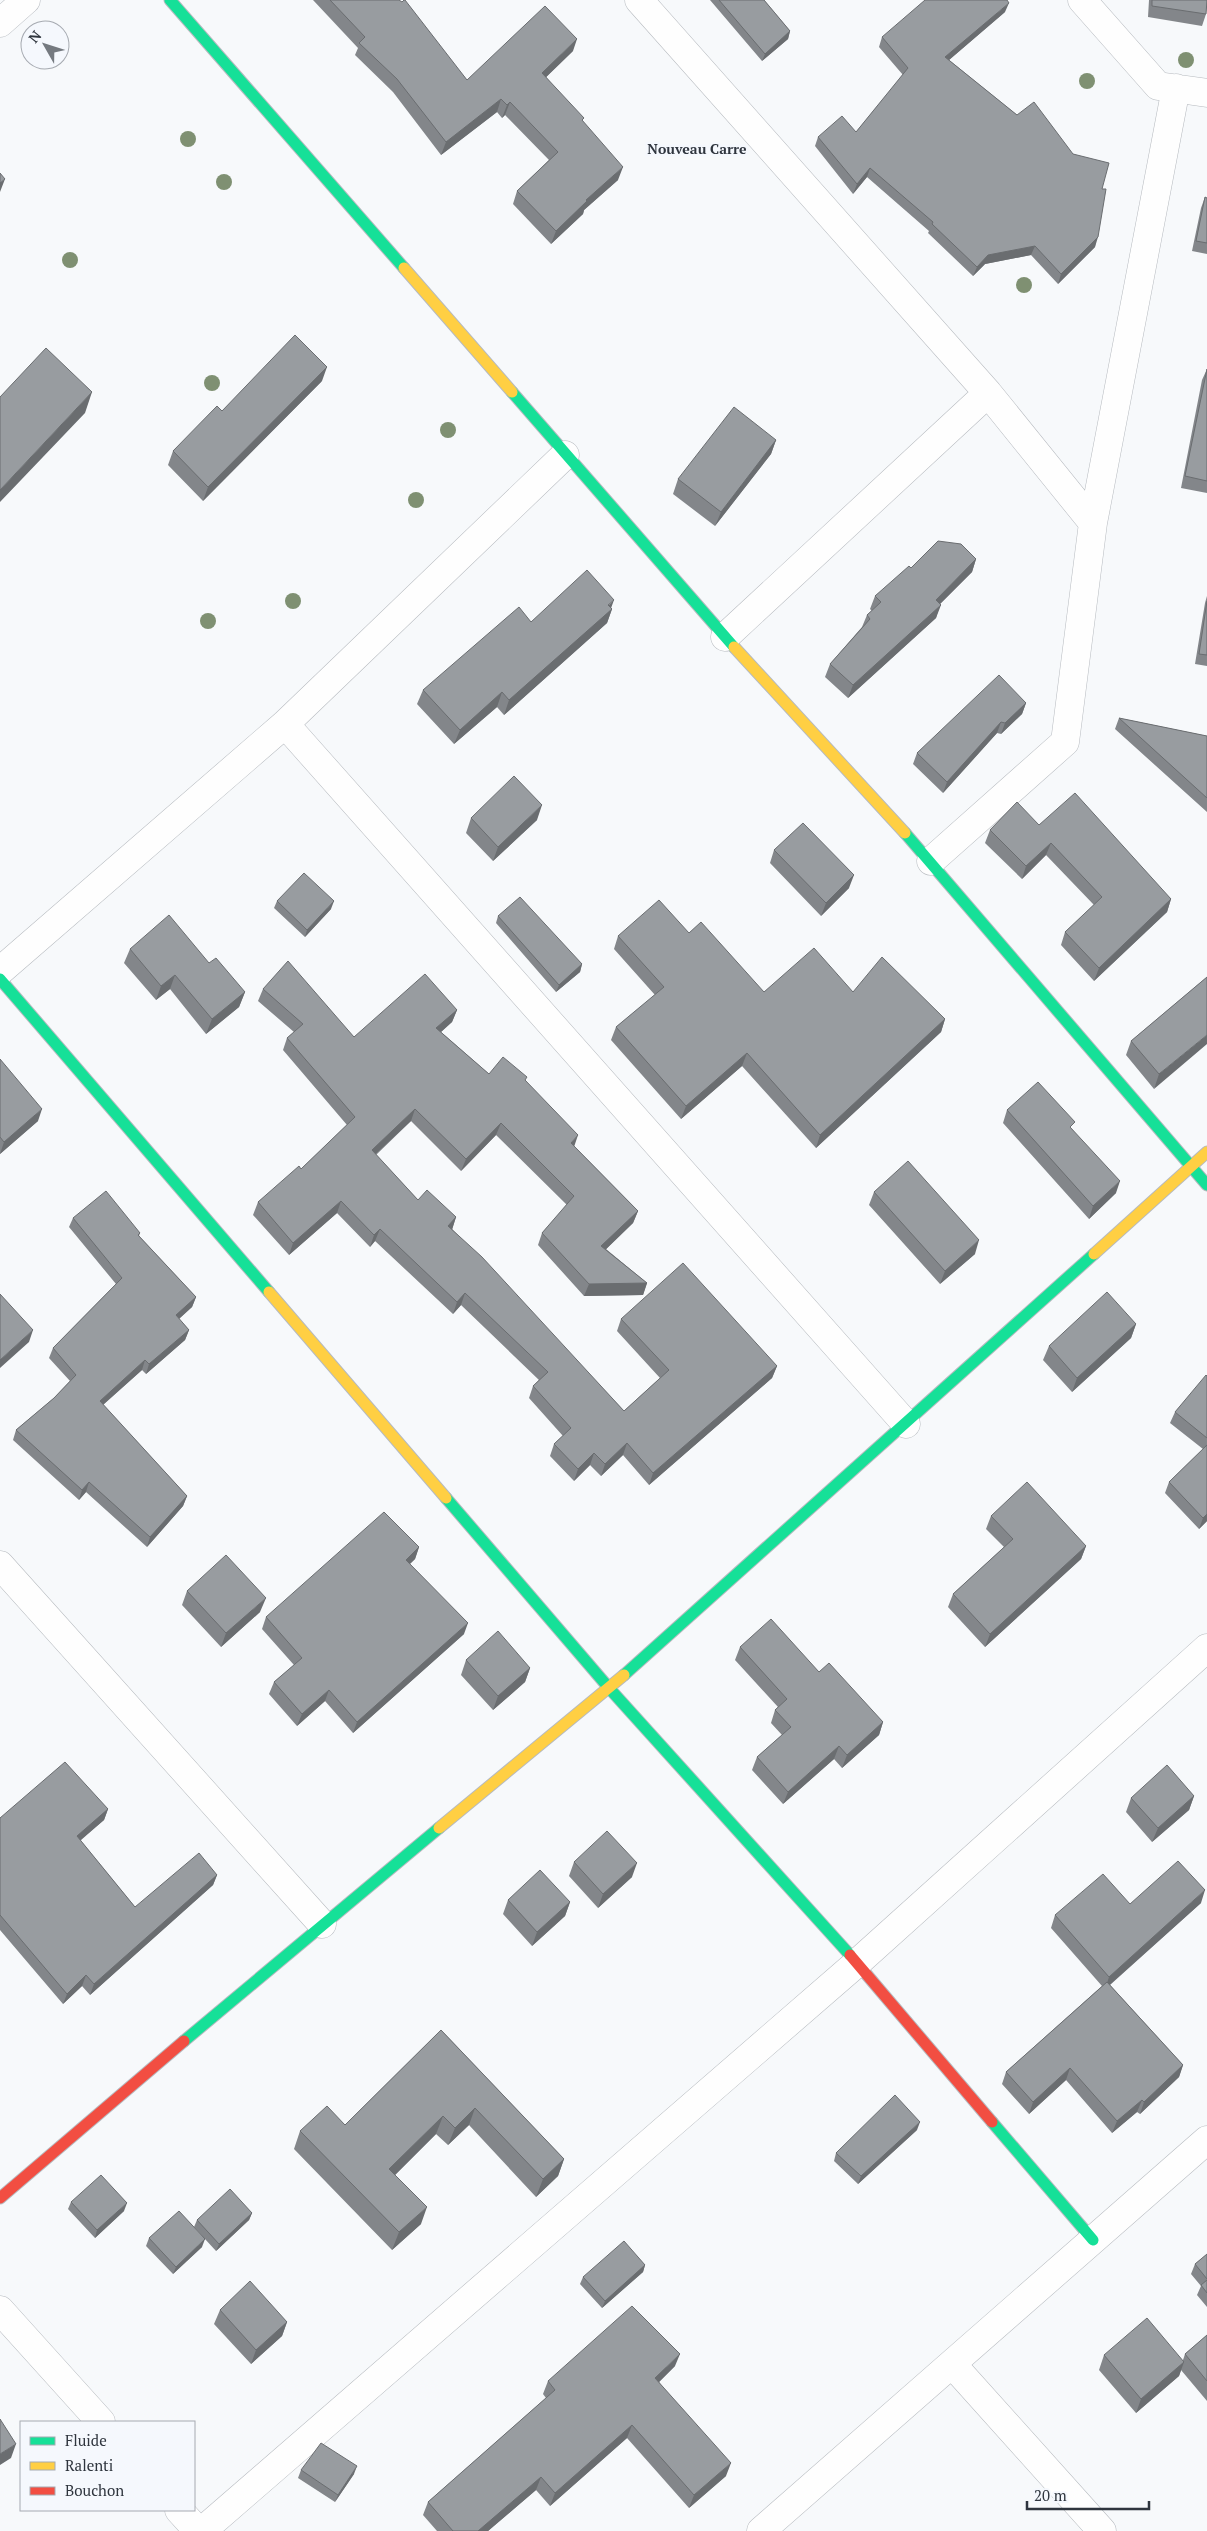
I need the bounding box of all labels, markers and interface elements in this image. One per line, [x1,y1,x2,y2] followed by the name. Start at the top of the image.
[20,20,70,70] north arrow
[24,26,45,47] text: N
[647,139,747,158] district label: Nouveau Carre
[20,2421,195,2511] legend
[65,2430,107,2450] text: Fluide
[65,2455,113,2475] text: Ralenti
[1027,2478,1150,2510] scale bar
[65,2480,124,2500] text: Bouchon
[1034,2485,1067,2505] text: 20 m

